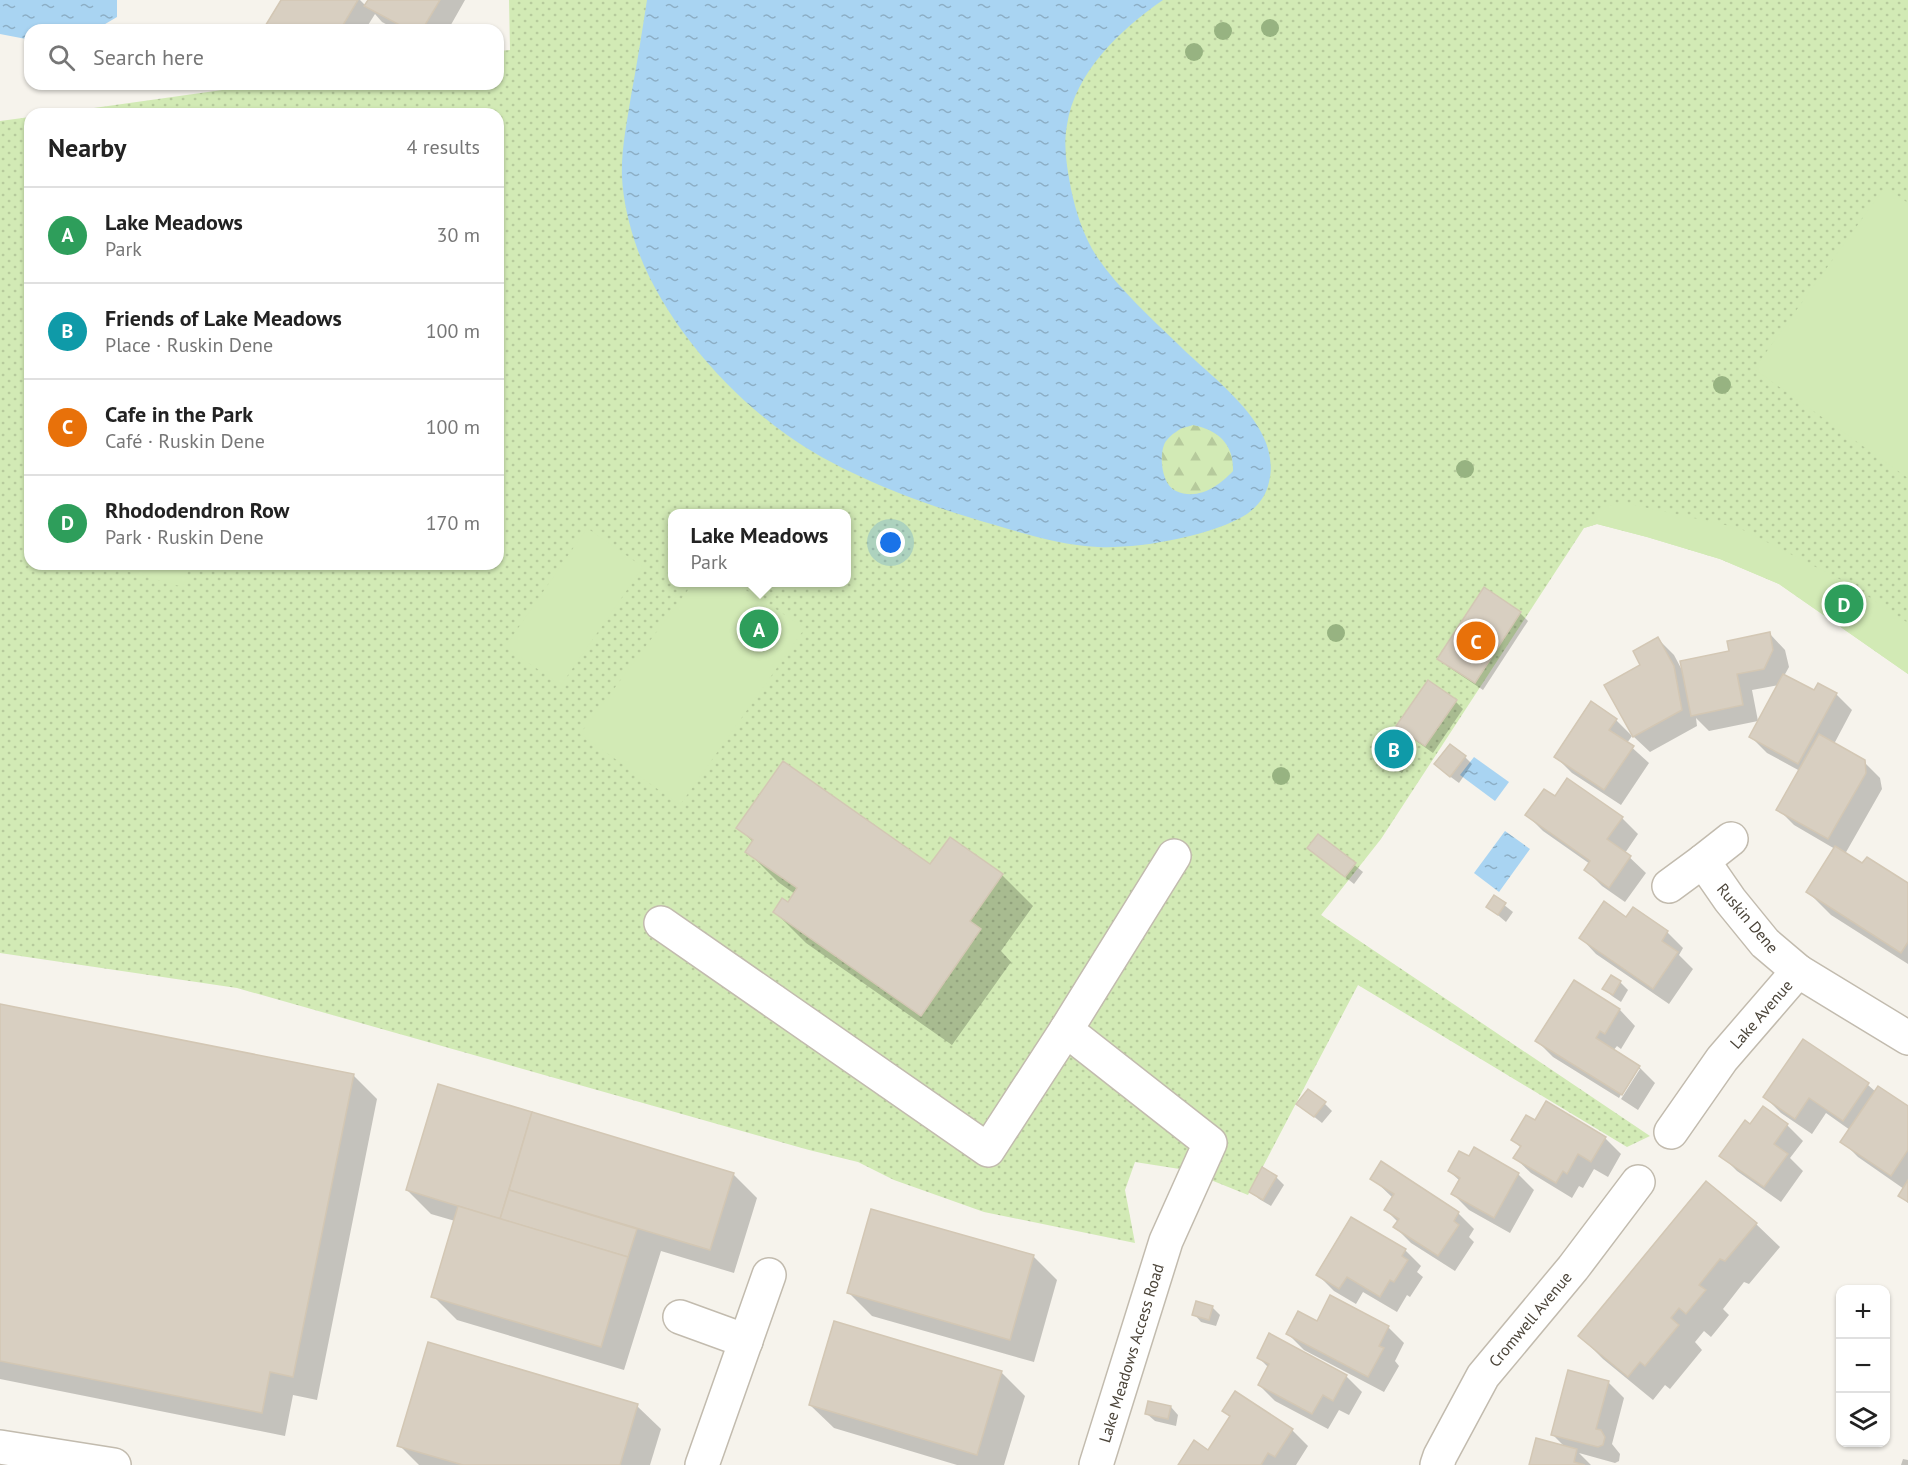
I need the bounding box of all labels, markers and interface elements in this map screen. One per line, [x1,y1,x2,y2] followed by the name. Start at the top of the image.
[24,24,504,90] search box
[45,41,78,74] icon: search
[93,43,204,71] text: Search here
[48,131,126,164] text: Nearby
[407,134,480,160] text: 4 results
[105,208,243,236] text: Lake Meadows
[61,222,74,248] text: A
[437,222,480,248] text: 30 m
[105,236,142,262] text: Park
[105,304,342,332] text: Friends of Lake Meadows
[62,318,73,344] text: B
[426,318,480,344] text: 100 m
[105,332,273,358] text: Place · Ruskin Dene
[105,400,253,428] text: Cafe in the Park
[62,414,73,440] text: C
[426,414,480,440] text: 100 m
[105,428,265,454] text: Café · Ruskin Dene
[105,496,289,524] text: Rhododendron Row
[668,509,851,587] popup
[61,510,74,536] text: D
[426,510,480,536] text: 170 m
[691,521,828,549] text: Lake Meadows
[105,524,264,550] text: Park · Ruskin Dene
[876,528,905,557] your location
[691,549,727,575] text: Park
[1824,582,1864,626] pin: D
[740,606,778,652] pin: A
[1456,618,1496,664] pin: C
[1374,726,1414,771] pin: B
[1713,879,1783,957] street label: Ruskin Dene
[1725,975,1797,1053] street label: Lake Avenue
[1094,1261,1168,1445] street label: Lake Meadows Access Road
[1484,1267,1576,1371] street label: Cromwell Avenue
[1836,1285,1890,1447] map controls
[1836,1285,1890,1339] button: +
[1836,1339,1890,1393] button: −
[1836,1393,1890,1447] button: layers

